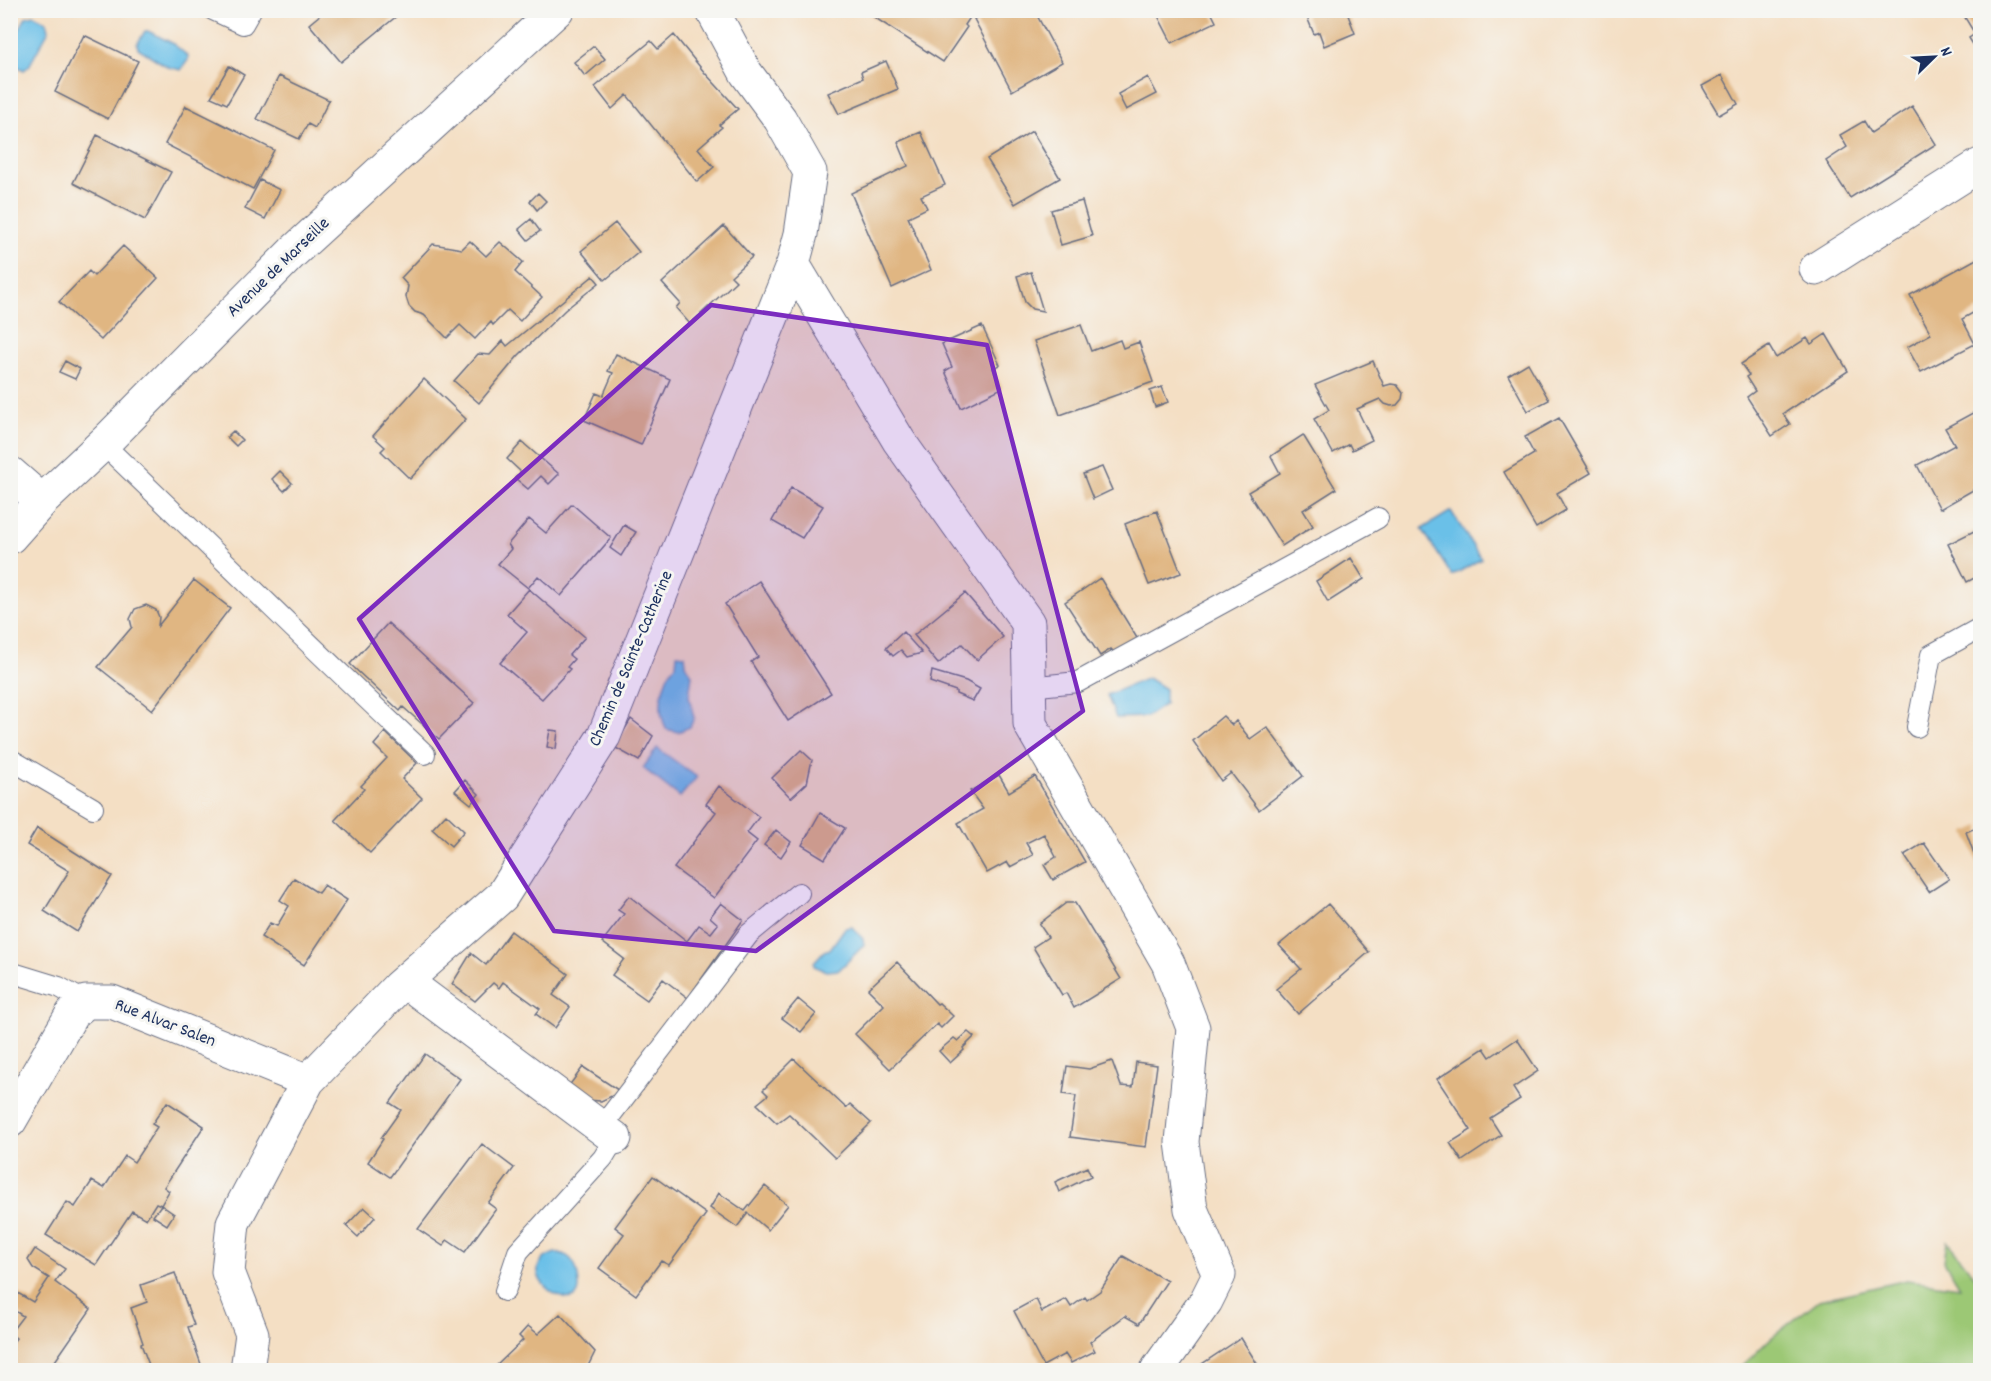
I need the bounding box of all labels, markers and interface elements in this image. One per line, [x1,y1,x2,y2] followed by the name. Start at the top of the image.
[1904,27,1964,87] north arrow
[1933,44,1958,60] text: N
[222,212,336,324] street label: Avenue de Marseille
[584,567,680,751] street label: Chemin de Sainte-Catherine
[111,993,219,1055] street label: Rue Alvar Salen

